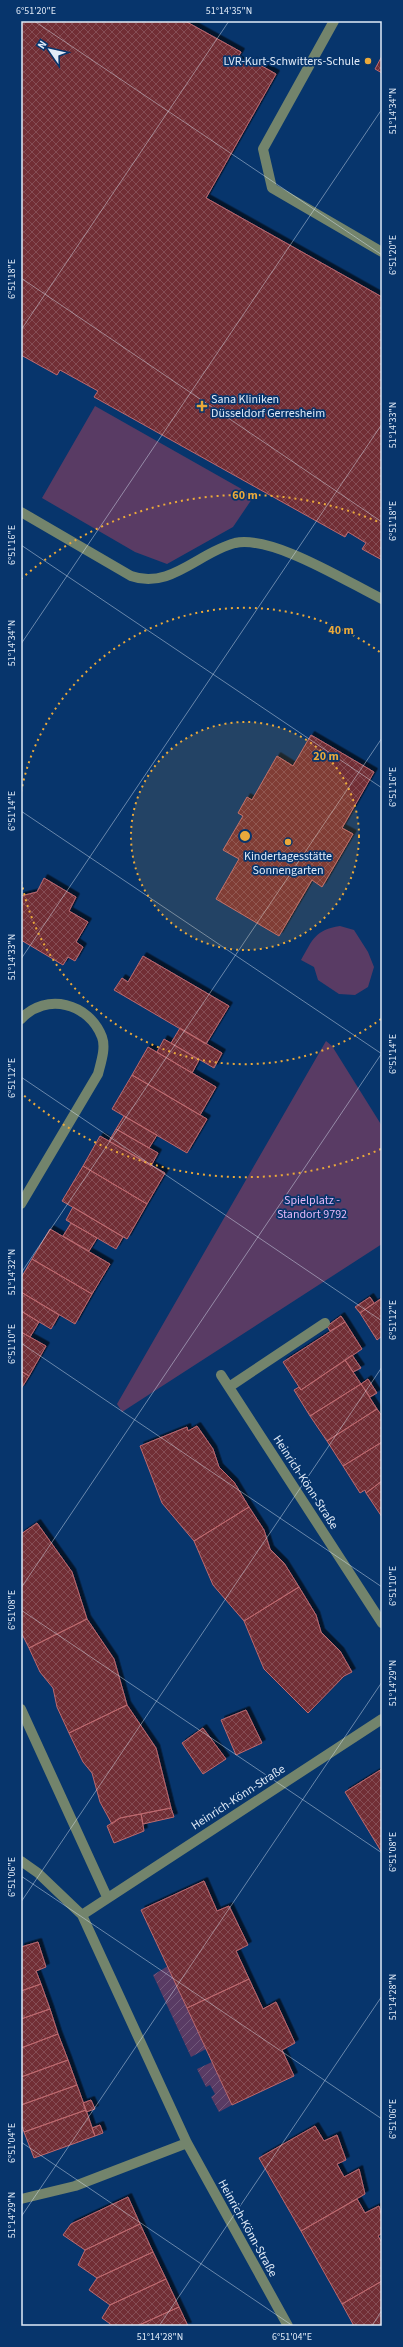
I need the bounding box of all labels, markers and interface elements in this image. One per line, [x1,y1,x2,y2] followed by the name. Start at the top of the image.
[16,4,56,18] text: 6°51'20"E
[206,4,252,18] text: 51°14'35"N
[30,30,70,70] north arrow
[34,37,50,52] text: N
[224,53,360,70] place label: LVR-Kurt-Schwitters-Schule
[363,56,373,66] marker: LVR-Kurt-Schwitters-Schule
[386,88,400,134] text: 51°14'34"N
[386,235,400,275] text: 6°51'20"E
[5,259,19,299] text: 6°51'18"E
[211,391,325,422] place label: Sana Kliniken Düsseldorf Gerresheim
[196,400,208,412] marker: Sana Kliniken Düsseldorf Gerresheim
[386,402,400,448] text: 51°14'33"N
[232,487,258,504] text: 60 m
[386,501,400,541] text: 6°51'18"E
[5,525,19,565] text: 6°51'16"E
[5,620,19,666] text: 51°14'34"N
[328,622,354,639] text: 40 m
[313,748,339,765] text: 20 m
[386,767,400,807] text: 6°51'16"E
[5,791,19,831] text: 6°51'14"E
[238,829,252,843] centre of rings
[283,837,293,847] marker: Kindertagesstätte Sonnengarten
[244,848,332,879] place label: Kindertagesstätte Sonnengarten
[5,934,19,980] text: 51°14'33"N
[386,1034,400,1074] text: 6°51'14"E
[5,1058,19,1098] text: 6°51'12"E
[277,1192,347,1223] park label: Spielplatz - Standort 9792
[5,1249,19,1295] text: 51°14'32"N
[386,1300,400,1340] text: 6°51'12"E
[5,1324,19,1364] text: 6°51'10"E
[269,1432,342,1533] street label: Heinrich-Könn-Straße
[386,1566,400,1606] text: 6°51'10"E
[5,1590,19,1630] text: 6°51'08"E
[386,1660,400,1706] text: 51°14'29"N
[188,1761,289,1834] street label: Heinrich-Könn-Straße
[386,1832,400,1872] text: 6°51'08"E
[5,1857,19,1897] text: 6°51'06"E
[386,1974,400,2020] text: 51°14'28"N
[386,2099,400,2139] text: 6°51'06"E
[5,2123,19,2163] text: 6°51'04"E
[214,2176,281,2280] street label: Heinrich-Könn-Straße
[5,2192,19,2238] text: 51°14'29"N
[137,2330,183,2344] text: 51°14'28"N
[272,2330,312,2344] text: 6°51'04"E

